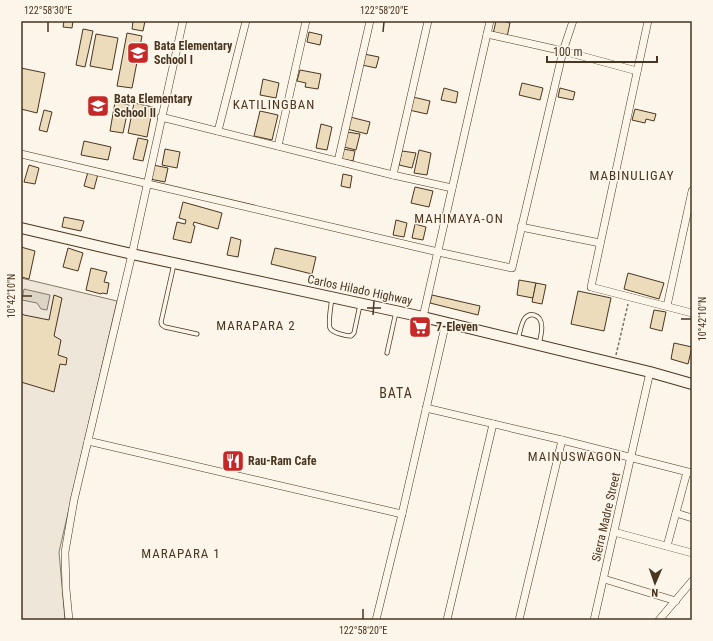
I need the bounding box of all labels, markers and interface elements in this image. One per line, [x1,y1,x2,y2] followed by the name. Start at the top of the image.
[24,5,72,16] text: 122°58'30"E
[360,5,408,16] text: 122°58'20"E
[547,38,657,64] scale bar
[154,39,233,67] place label: Bata Elementary School I
[125,40,151,66] school or university icon: Bata Elementary School I
[553,45,583,59] text: 100 m
[114,92,193,120] place label: Bata Elementary School II
[85,93,111,119] school or university icon: Bata Elementary School II
[233,97,315,112] district label: KATILINGBAN
[590,168,674,183] district label: MABINULIGAY
[414,211,504,226] district label: MAHIMAYA-ON
[306,272,414,308] street label: Carlos Hilado Highway
[6,274,17,318] text: 10°42'10"N
[697,297,708,341] text: 10°42'10"N
[407,314,433,340] supermarket icon: 7-Eleven
[216,318,296,333] district label: MARAPARA 2
[436,320,478,334] place label: 7-Eleven
[379,385,413,401] district label: BATA
[220,448,246,474] restaurant icon: Rau-Ram Cafe
[528,449,622,464] district label: MAINUSWAGON
[248,454,317,468] place label: Rau-Ram Cafe
[589,471,623,563] street label: Sierra Madre Street
[141,546,221,561] district label: MARAPARA 1
[635,563,675,603] north arrow
[651,586,658,599] text: N
[339,625,387,636] text: 122°58'20"E

